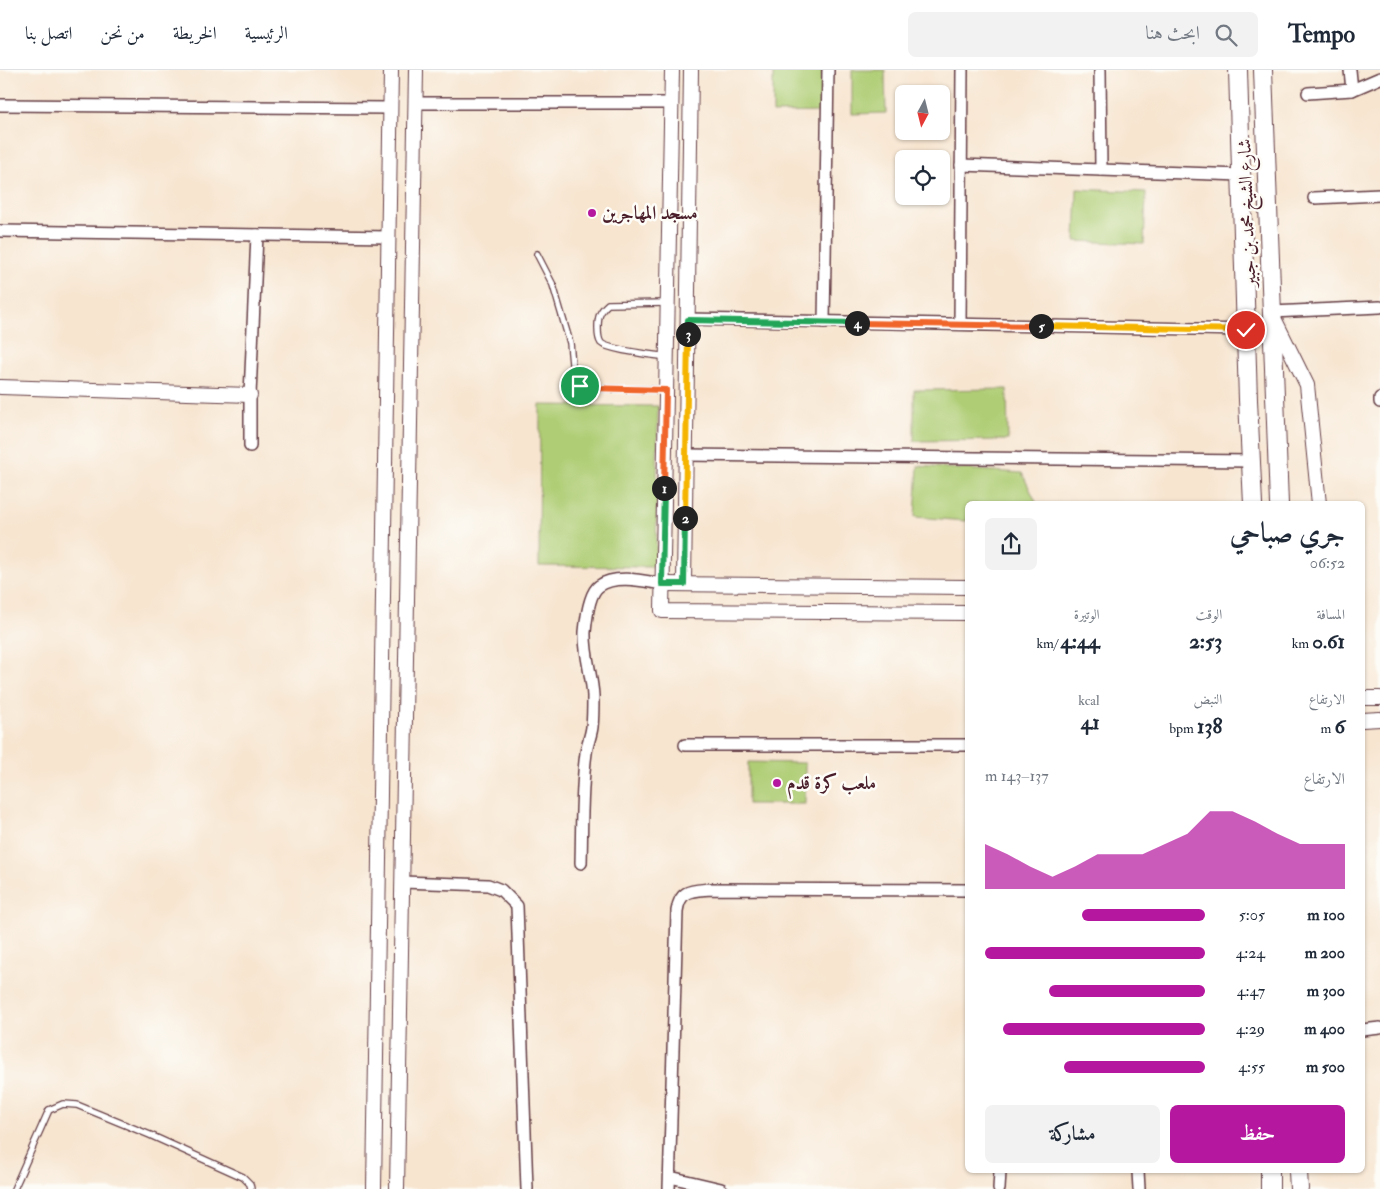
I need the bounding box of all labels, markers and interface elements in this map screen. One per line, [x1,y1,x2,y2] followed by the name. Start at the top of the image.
[908,12,1258,57] search box
[1288,19,1355,50] text: Tempo
[1145,21,1200,45] text: ابحث هنا
[1212,21,1240,49] icon: search
[25,22,72,45] text: اتصل بنا
[100,22,145,45] text: من نحن
[173,22,217,45] text: الخريطة
[245,22,288,45] text: الرئيسية
[895,85,950,140] north arrow
[895,85,950,205] map controls
[1232,138,1267,290] street label: شارع الشيخ محمد بن جبير
[895,150,950,205] button: locate
[602,201,698,225] place label: مسجد المهاجرين
[586,207,598,219] marker: مسجد المهاجرين
[1225,309,1267,351] pin
[844,310,870,336] pin: 4
[1028,314,1054,338] pin: 5
[854,315,861,332] text: 4
[1232,316,1260,344] icon: check
[1038,318,1045,335] text: 5
[676,322,700,346] pin: 3
[686,326,691,343] text: 3
[559,365,601,407] pin
[566,372,594,400] icon: arrive
[652,476,676,500] pin: 1
[662,480,667,497] text: 1
[672,506,698,530] pin: 2
[682,510,689,527] text: 2
[1230,516,1345,551] text: جري صباحي
[985,518,1037,570] button: share
[1310,553,1345,573] text: 06:52
[1074,606,1100,623] text: الوتيرة
[1196,606,1222,623] text: الوقت
[1316,606,1345,623] text: المسافة
[1061,628,1100,655] text: 4:44
[1189,628,1222,655] text: 2:53
[1312,628,1345,655] text: 0.61
[1036,635,1061,652] text: /km
[1292,635,1312,652] text: km
[1193,691,1222,708] text: النبض
[1309,691,1345,708] text: الارتفاع
[1078,692,1100,709] text: kcal
[1081,709,1100,736] text: 41
[1197,713,1222,740] text: 138
[1334,713,1345,740] text: 6
[1169,720,1197,737] text: bpm
[1321,720,1334,737] text: m
[985,766,1049,786] text: 137–143 m
[1303,769,1345,789] text: الارتفاع
[787,771,876,800] place label: ملعب كرة قدم
[771,777,783,789] marker: ملعب كرة قدم
[1239,905,1265,925] text: 5:05
[1307,905,1345,925] text: 100 m
[1236,943,1265,963] text: 4:24
[1305,943,1345,963] text: 200 m
[1237,981,1265,1001] text: 4:47
[1307,981,1345,1001] text: 300 m
[1236,1019,1265,1039] text: 4:29
[1304,1019,1345,1039] text: 400 m
[1238,1057,1265,1077] text: 4:55
[1306,1057,1345,1077] text: 500 m
[985,1105,1160,1163] button: مشاركة
[1170,1105,1345,1163] button: حفظ

